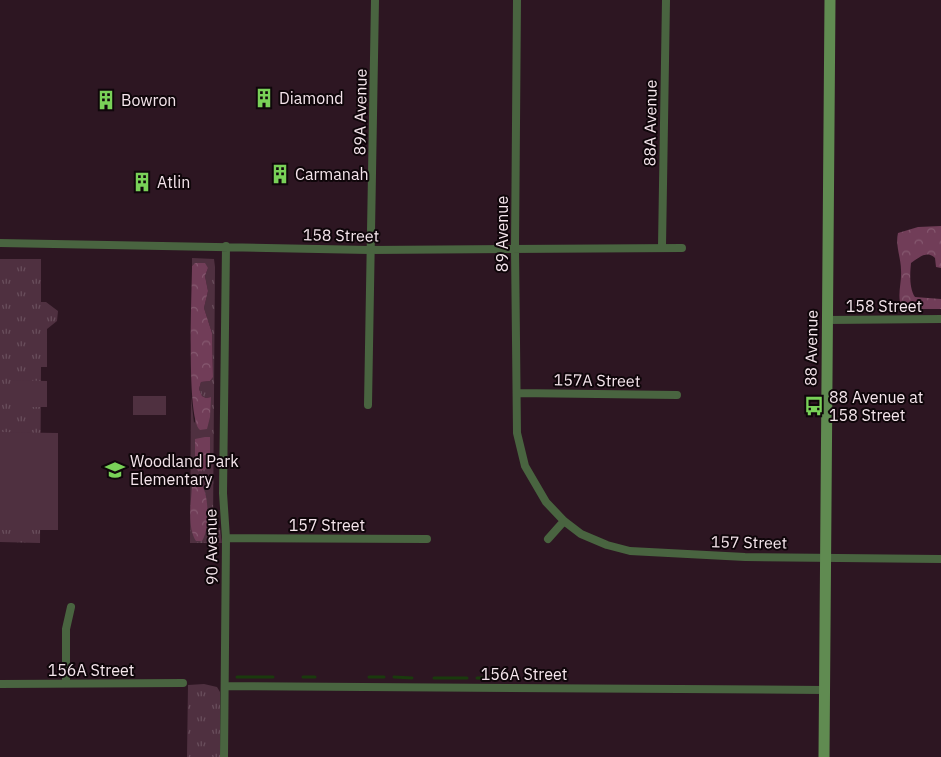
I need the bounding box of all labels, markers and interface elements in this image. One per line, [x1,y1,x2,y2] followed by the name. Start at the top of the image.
[349,68,371,155] street label: 89A Avenue
[639,79,661,166] street label: 88A Avenue
[253,87,275,109] building icon: Diamond
[279,88,344,108] place label: Diamond
[95,89,117,111] building icon: Bowron
[121,90,176,110] place label: Bowron
[269,163,291,185] building icon: Carmanah
[295,164,369,184] place label: Carmanah
[131,171,153,193] building icon: Atlin
[157,172,190,192] place label: Atlin
[492,196,512,272] street label: 89 Avenue
[303,224,379,246] street label: 158 Street
[846,296,922,316] street label: 158 Street
[800,309,822,386] street label: 88 Avenue
[553,369,641,391] street label: 157A Street
[829,387,923,425] place label: 88 Avenue at 158 Street
[803,395,825,417] bus stop icon: 88 Avenue at 158 Street
[130,451,239,489] place label: Woodland Park Elementary
[104,459,126,481] school or university icon: Woodland Park Elementary
[200,508,222,585] street label: 90 Avenue
[289,515,365,535] street label: 157 Street
[711,531,787,553] street label: 157 Street
[48,660,134,680] street label: 156A Street
[481,664,567,684] street label: 156A Street

